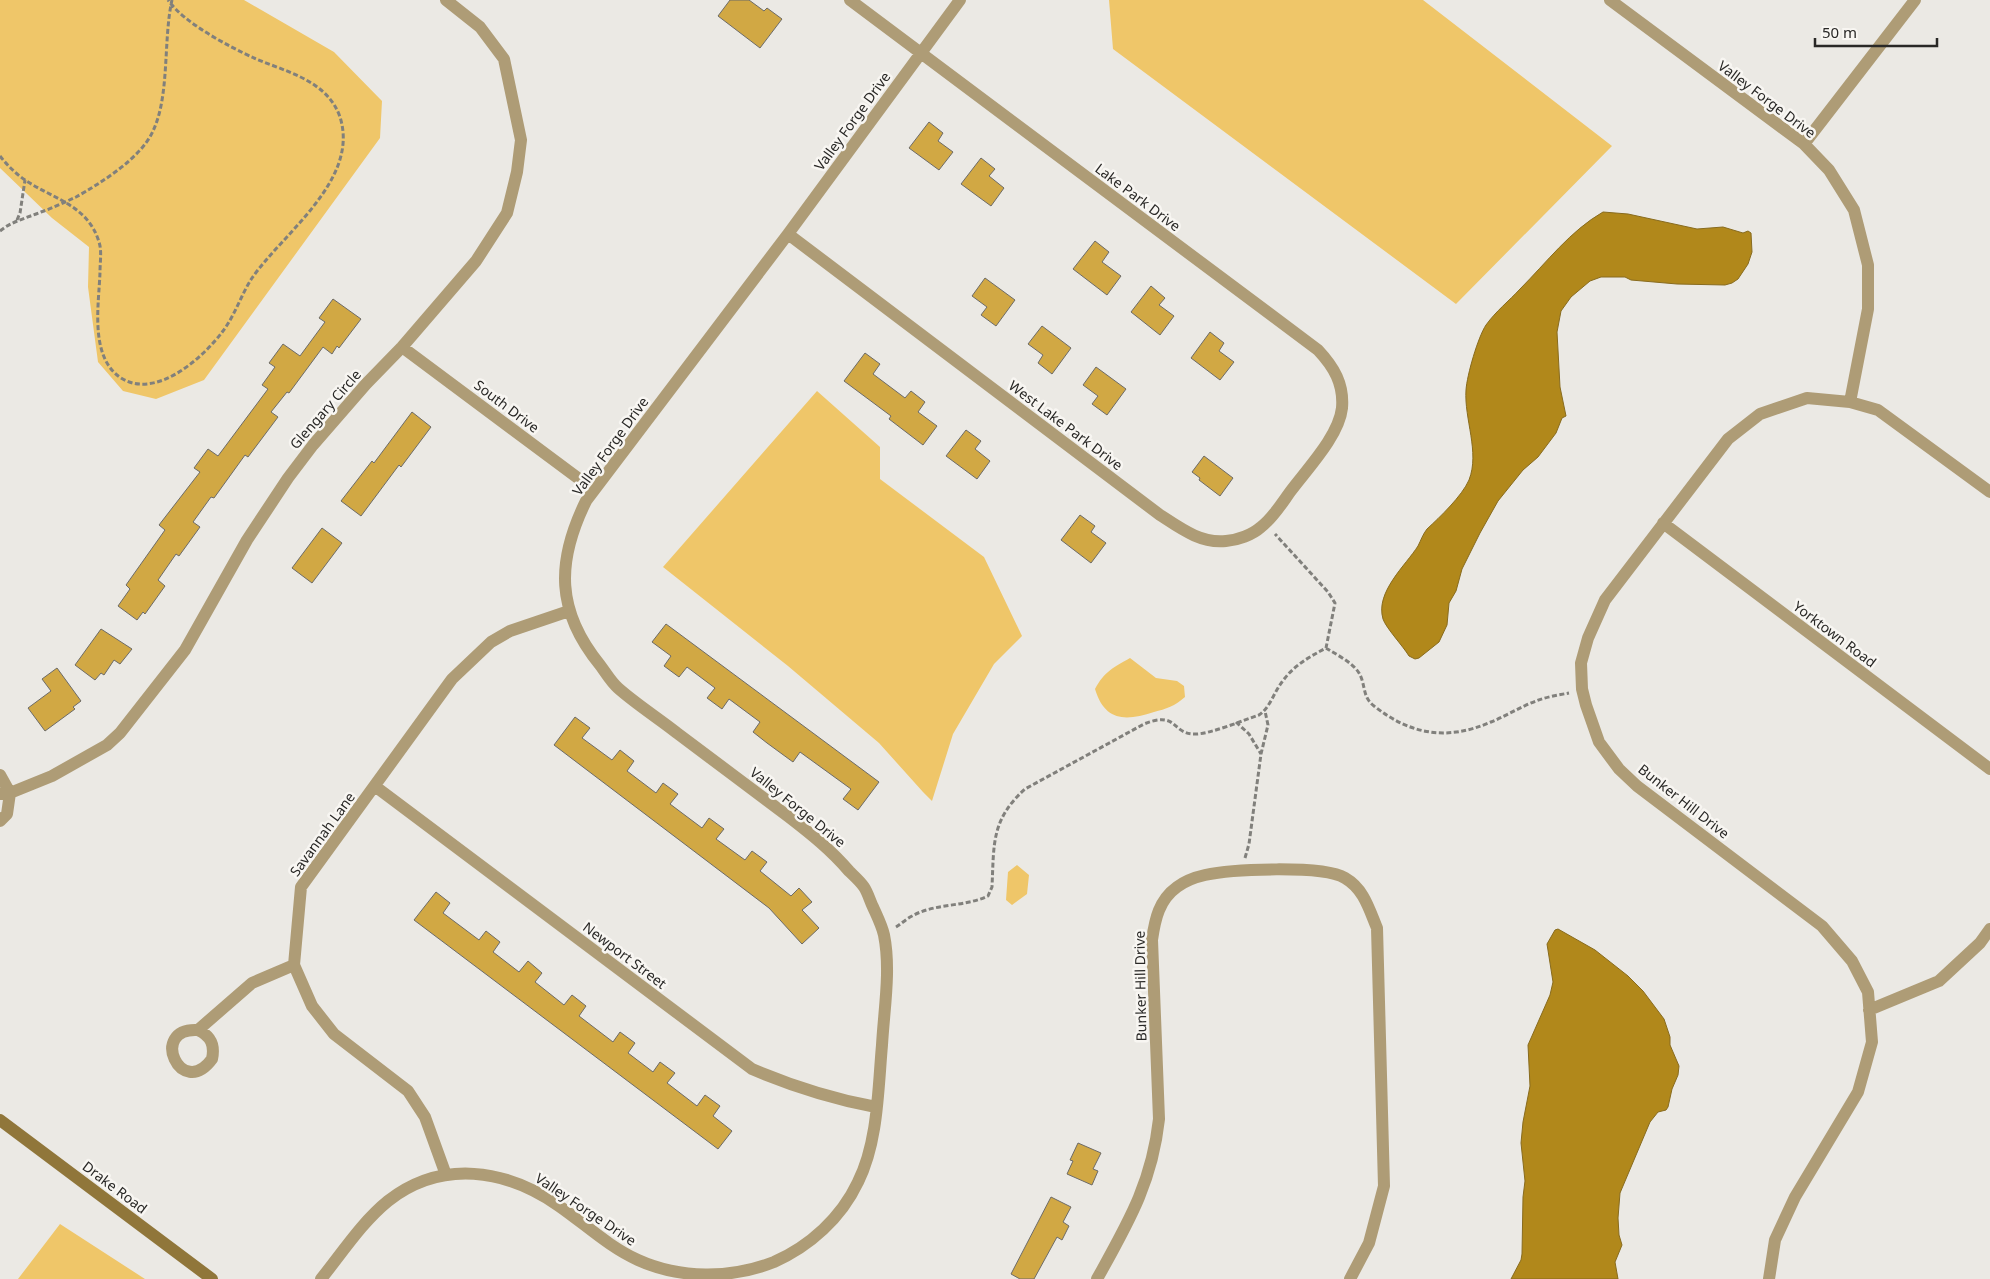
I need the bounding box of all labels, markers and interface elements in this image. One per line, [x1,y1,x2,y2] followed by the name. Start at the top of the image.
[1815,15,1938,47] scale bar
[1822,22,1857,42] text: 50 m
[1714,56,1820,142] street label: Valley Forge Drive
[810,68,894,174] street label: Valley Forge Drive
[1092,159,1185,235] street label: Lake Park Drive
[285,365,365,453] street label: Glengary Circle
[471,375,543,437] street label: South Drive
[1005,376,1127,474] street label: West Lake Park Drive
[568,393,652,499] street label: Valley Forge Drive
[1790,597,1880,671] street label: Yorktown Road
[1635,759,1734,843] street label: Bunker Hill Drive
[746,763,850,851] street label: Valley Forge Drive
[285,788,359,880] street label: Savannah Lane
[579,917,671,993] street label: Newport Street
[1130,930,1150,1041] street label: Bunker Hill Drive
[79,1156,151,1218] street label: Drake Road
[532,1168,640,1250] street label: Valley Forge Drive

